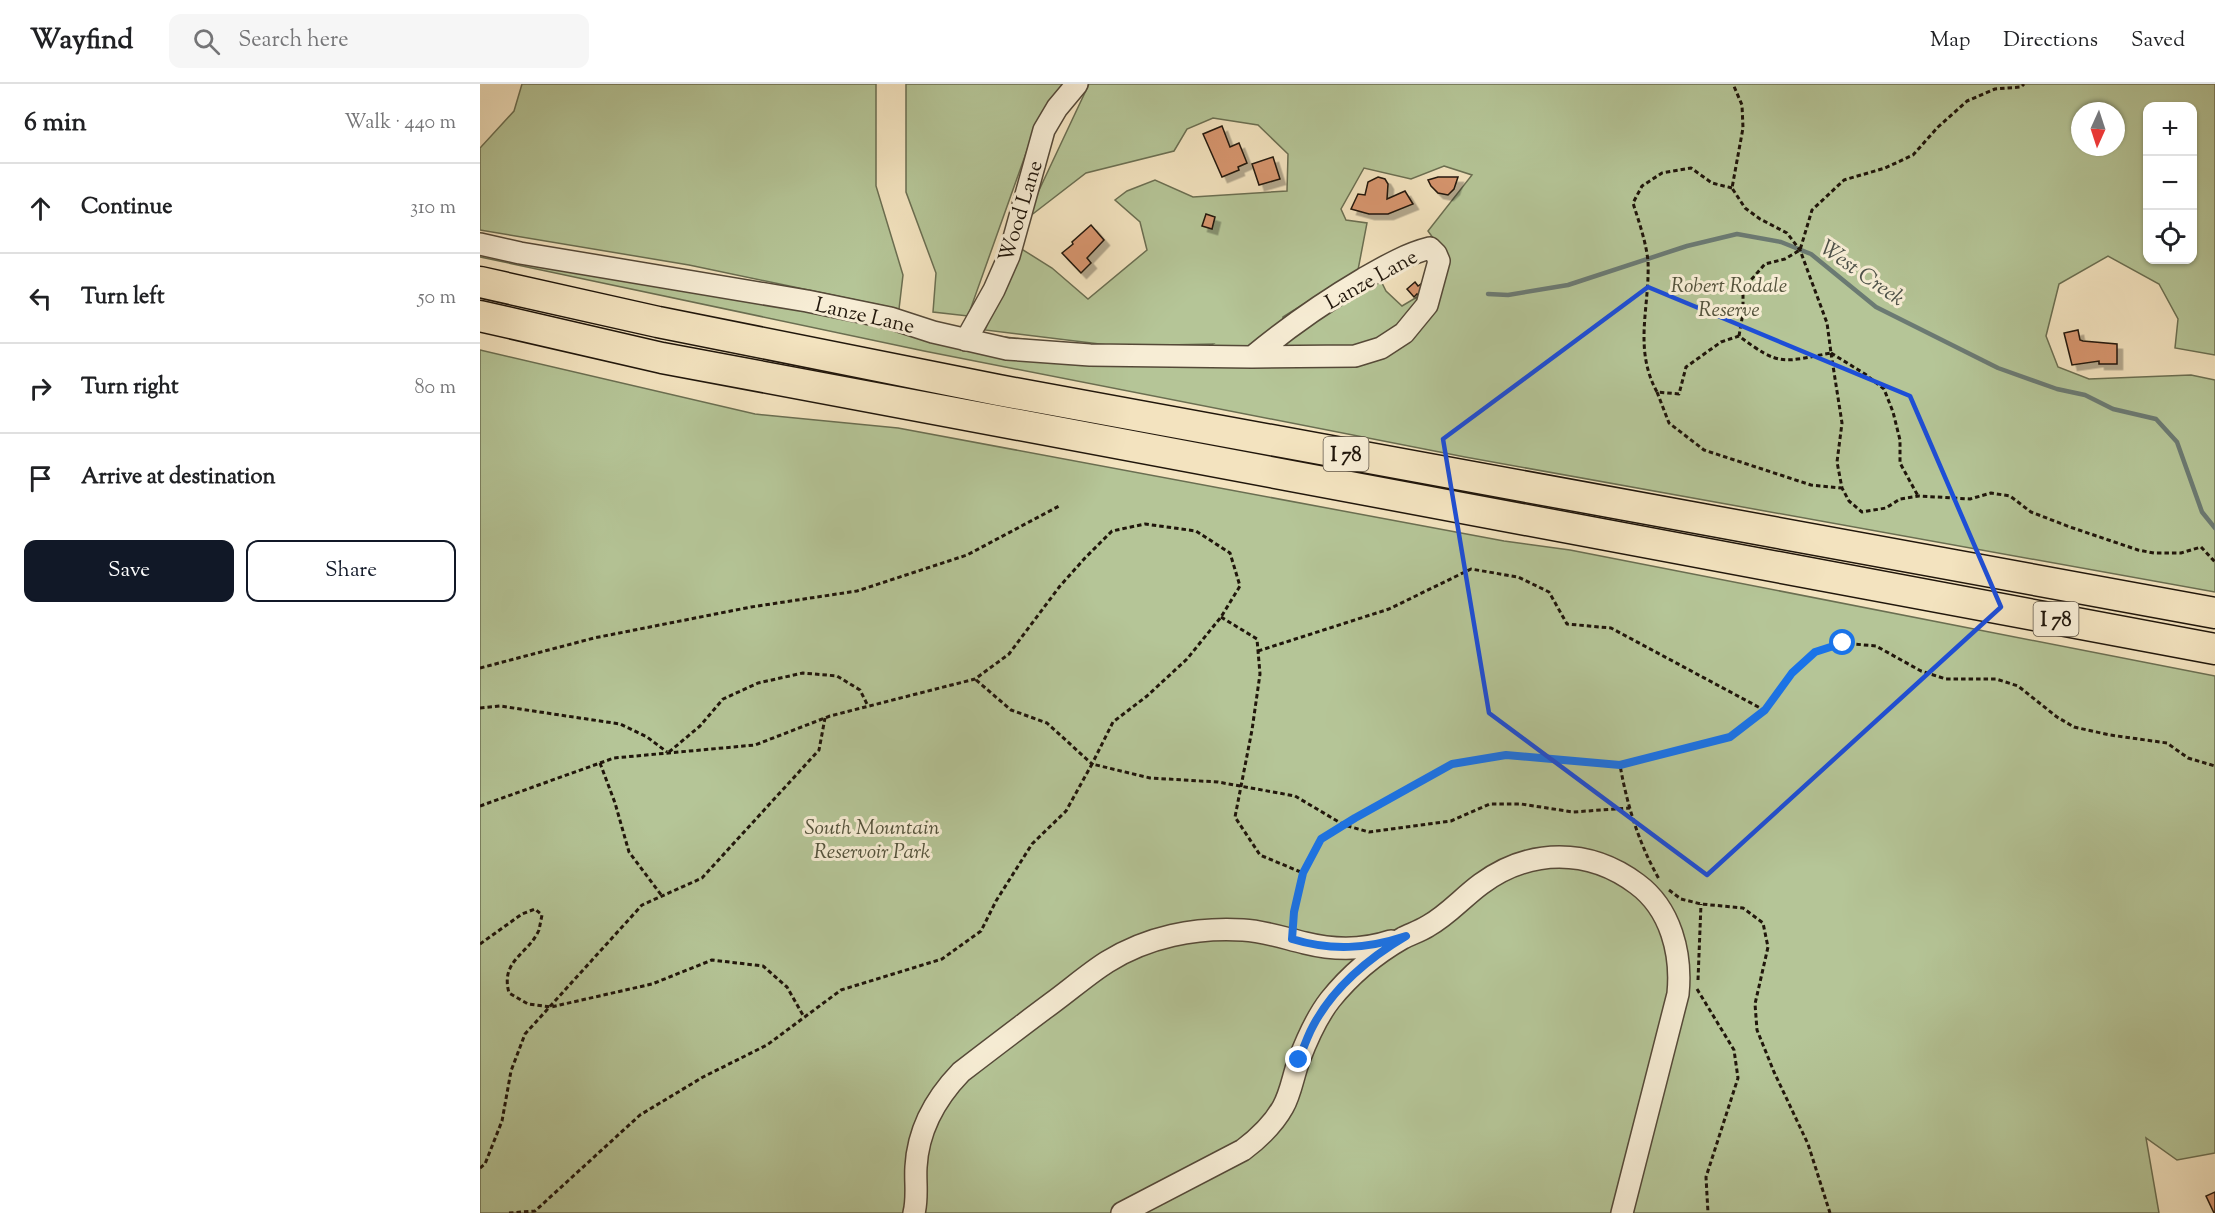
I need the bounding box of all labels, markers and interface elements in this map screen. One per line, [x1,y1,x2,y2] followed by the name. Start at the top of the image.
[169,14,589,68] search box
[30,21,133,61] text: Wayfind
[190,25,223,58] icon: search
[238,25,349,57] text: Search here
[1930,26,1970,56] text: Map
[2003,26,2098,56] text: Directions
[2131,26,2185,56] text: Saved
[2071,102,2125,156] north arrow
[2143,102,2197,264] map controls
[2143,102,2197,156] button: +
[24,105,87,142] text: 6 min
[344,109,456,138] text: Walk · 440 m
[2143,156,2197,210] button: −
[992,157,1052,266] street label: Wood Lane
[24,192,57,225] icon: ahead
[81,192,172,224] text: Continue
[410,194,456,223] text: 310 m
[2143,210,2197,264] button: locate
[1812,233,1910,316] water label: West Creek
[1320,243,1424,318] street label: Lanze Lane
[1671,272,1787,326] park label: Robert Rodale Reserve
[24,282,57,315] icon: left
[81,282,164,314] text: Turn left
[418,284,456,313] text: 50 m
[812,291,917,343] street label: Lanze Lane
[24,372,57,405] icon: right
[81,372,178,404] text: Turn right
[415,374,456,403] text: 80 m
[1324,437,1368,471] road number: I 78
[24,462,57,495] icon: arrive
[81,462,276,494] text: Arrive at destination
[24,540,234,602] button: Save
[246,540,456,602] button: Share
[2034,602,2078,636] road number: I 78
[1829,629,1855,655] route start
[804,814,940,868] park label: South Mountain Reservoir Park
[1285,1046,1311,1072] route end

